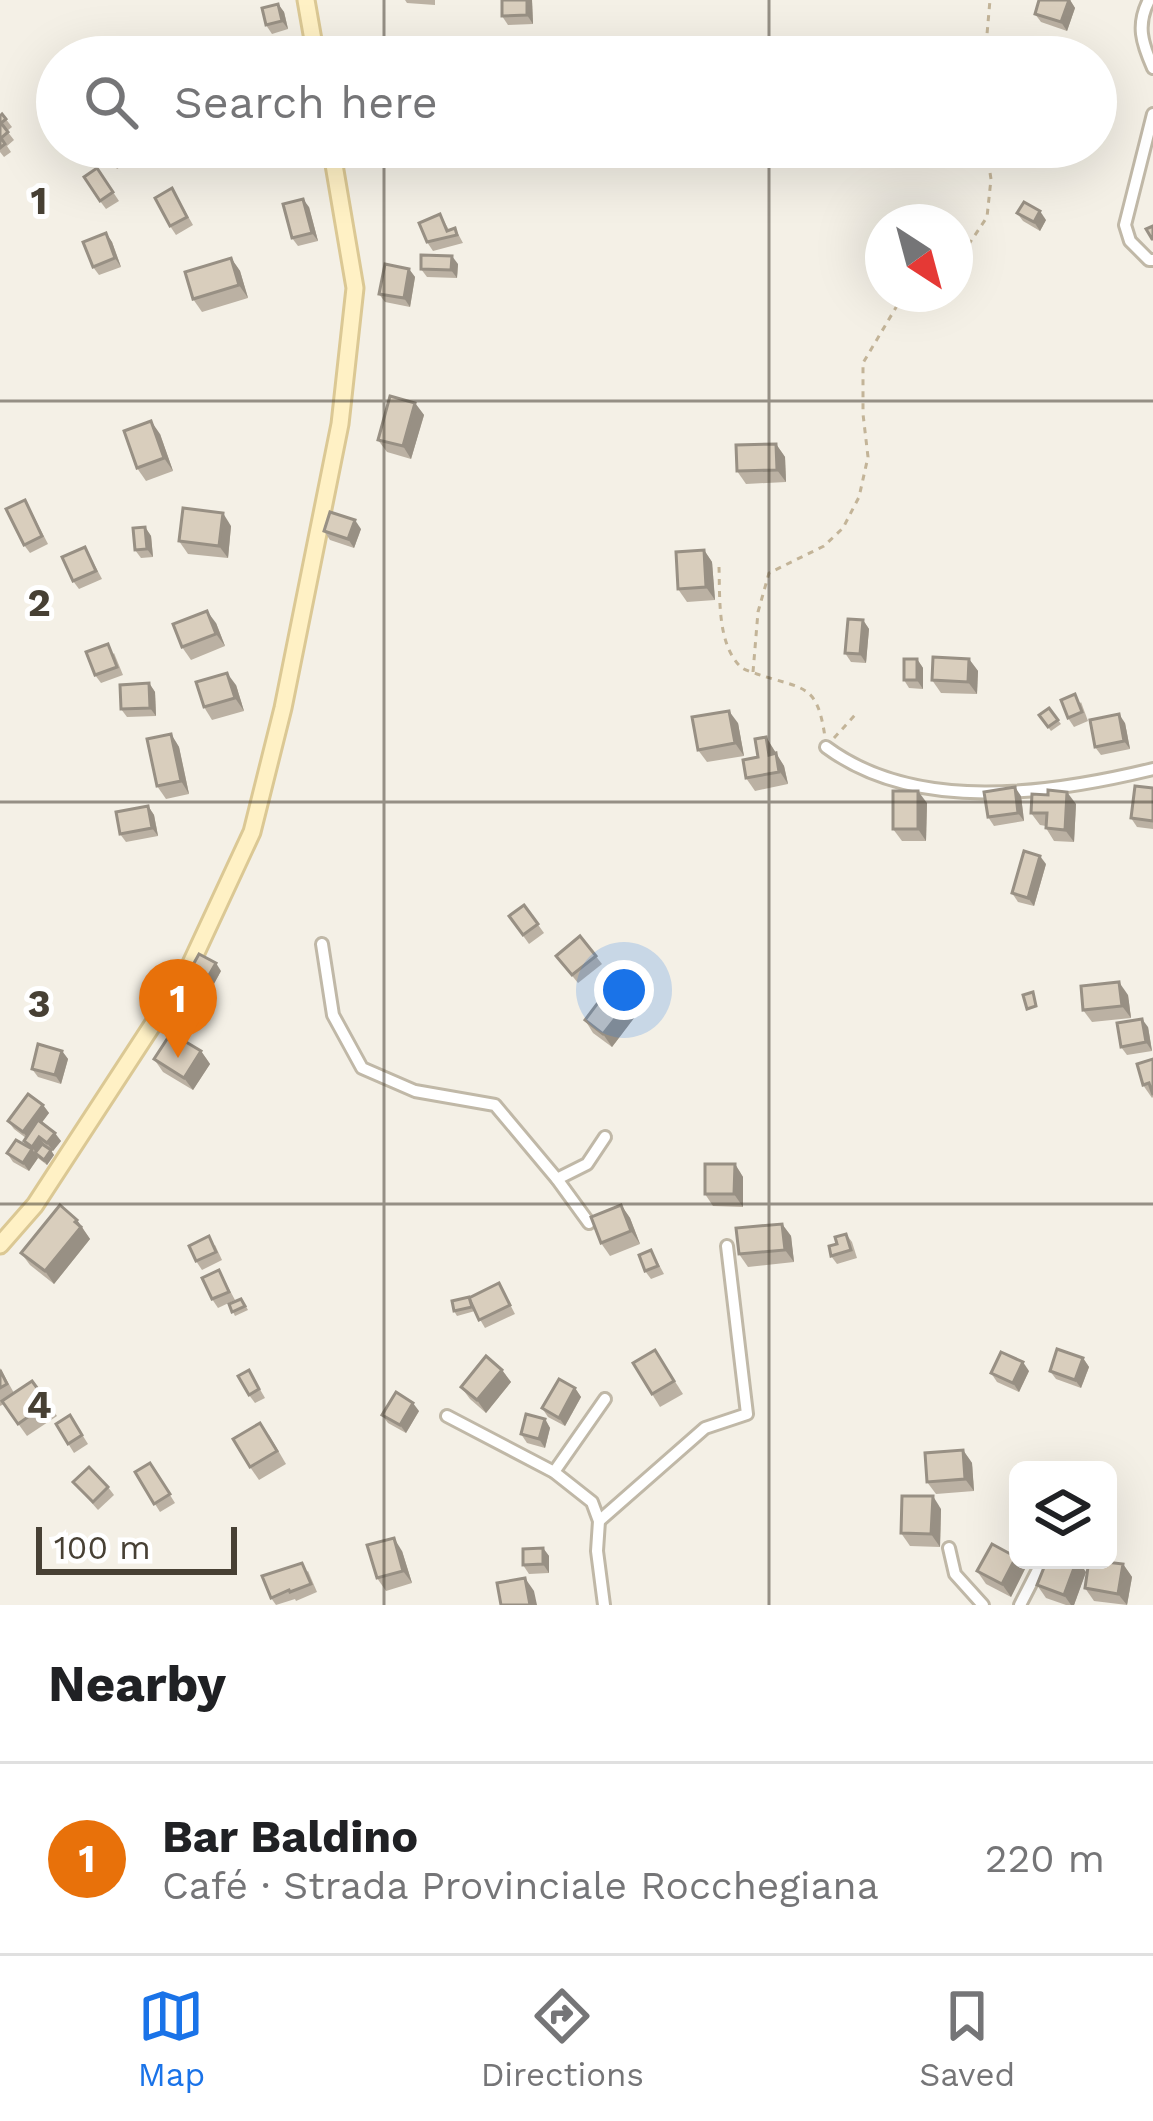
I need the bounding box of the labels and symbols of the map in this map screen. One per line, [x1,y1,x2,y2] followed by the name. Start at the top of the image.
[31,178,47,223] text: 1
[865,204,973,312] north arrow
[27,580,51,625] text: 2
[139,959,217,1058] pin: 1
[594,960,654,1020] your location
[27,981,51,1026] text: 3
[26,1382,52,1427] text: 4
[36,1521,237,1574] scale bar

